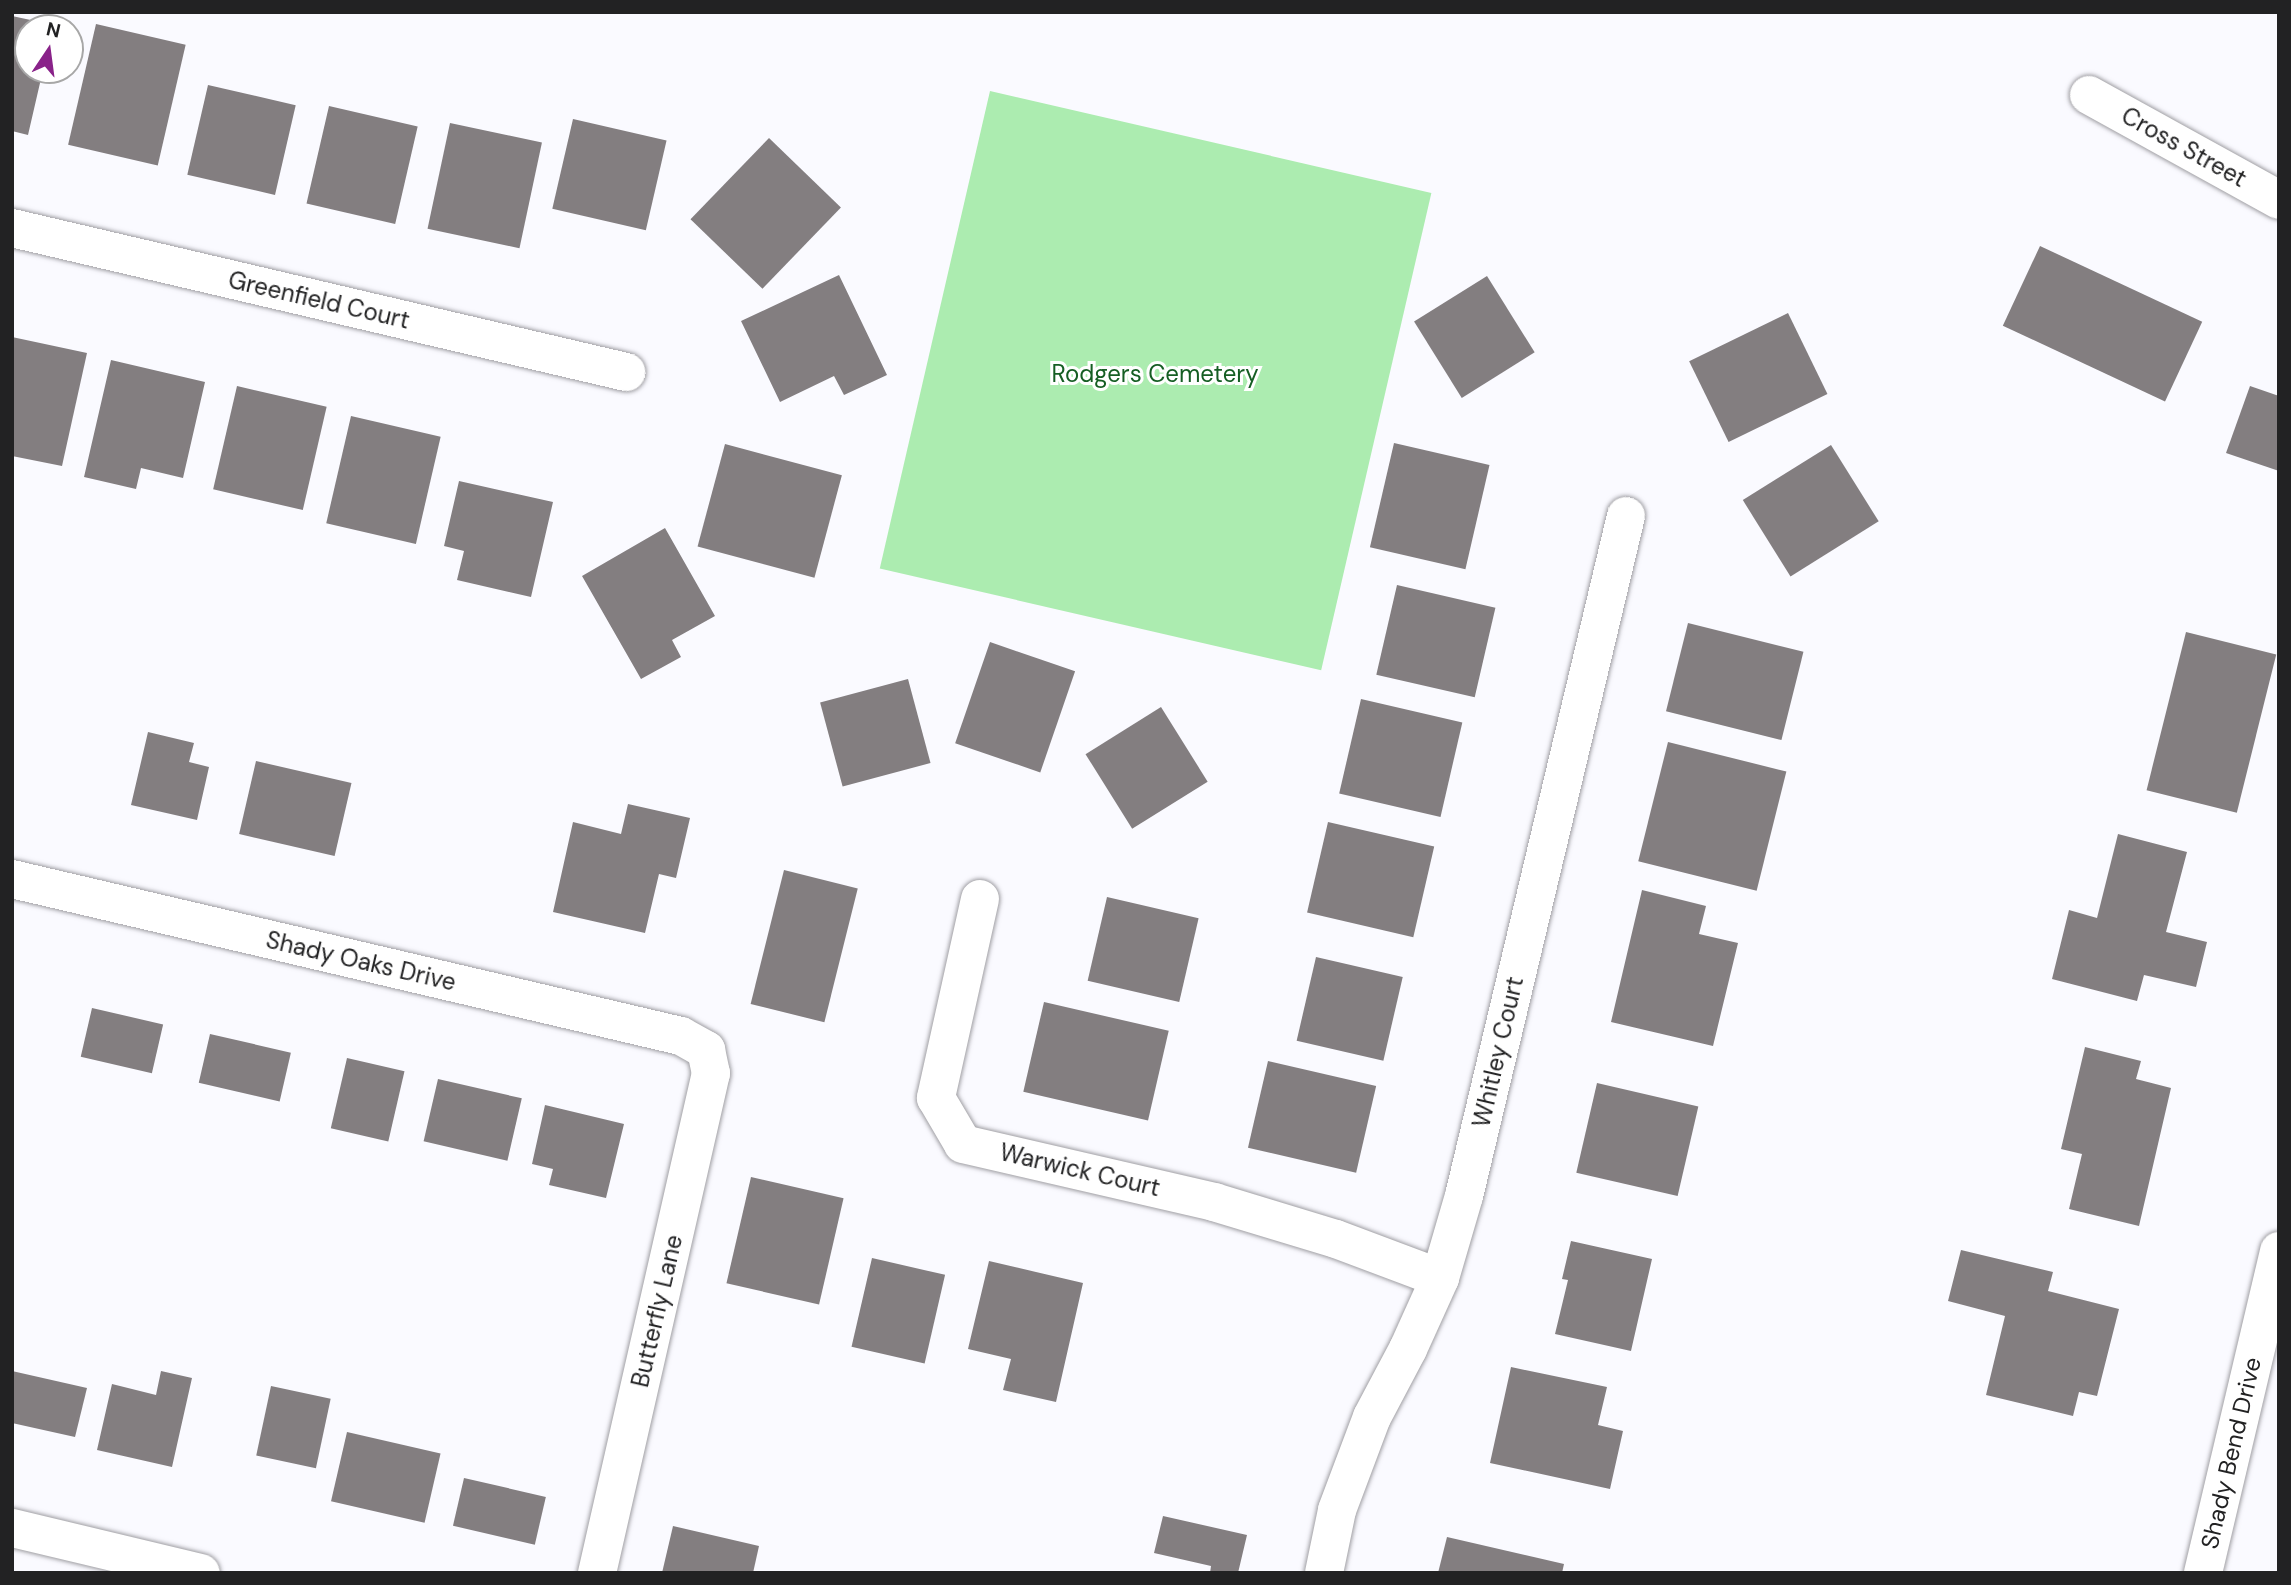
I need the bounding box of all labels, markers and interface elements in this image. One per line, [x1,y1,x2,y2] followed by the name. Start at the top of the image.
[14,14,84,84] north arrow
[44,16,63,44] text: N
[2117,101,2251,193] street label: Cross Street
[226,265,412,335] street label: Greenfield Court
[1051,360,1259,388] park label: Rodgers Cemetery
[263,925,459,997] street label: Shady Oaks Drive
[1467,974,1529,1130] street label: Whitley Court
[997,1138,1163,1202] street label: Warwick Court
[625,1232,689,1390] street label: Butterfly Lane
[2195,1354,2267,1552] street label: Shady Bend Drive

